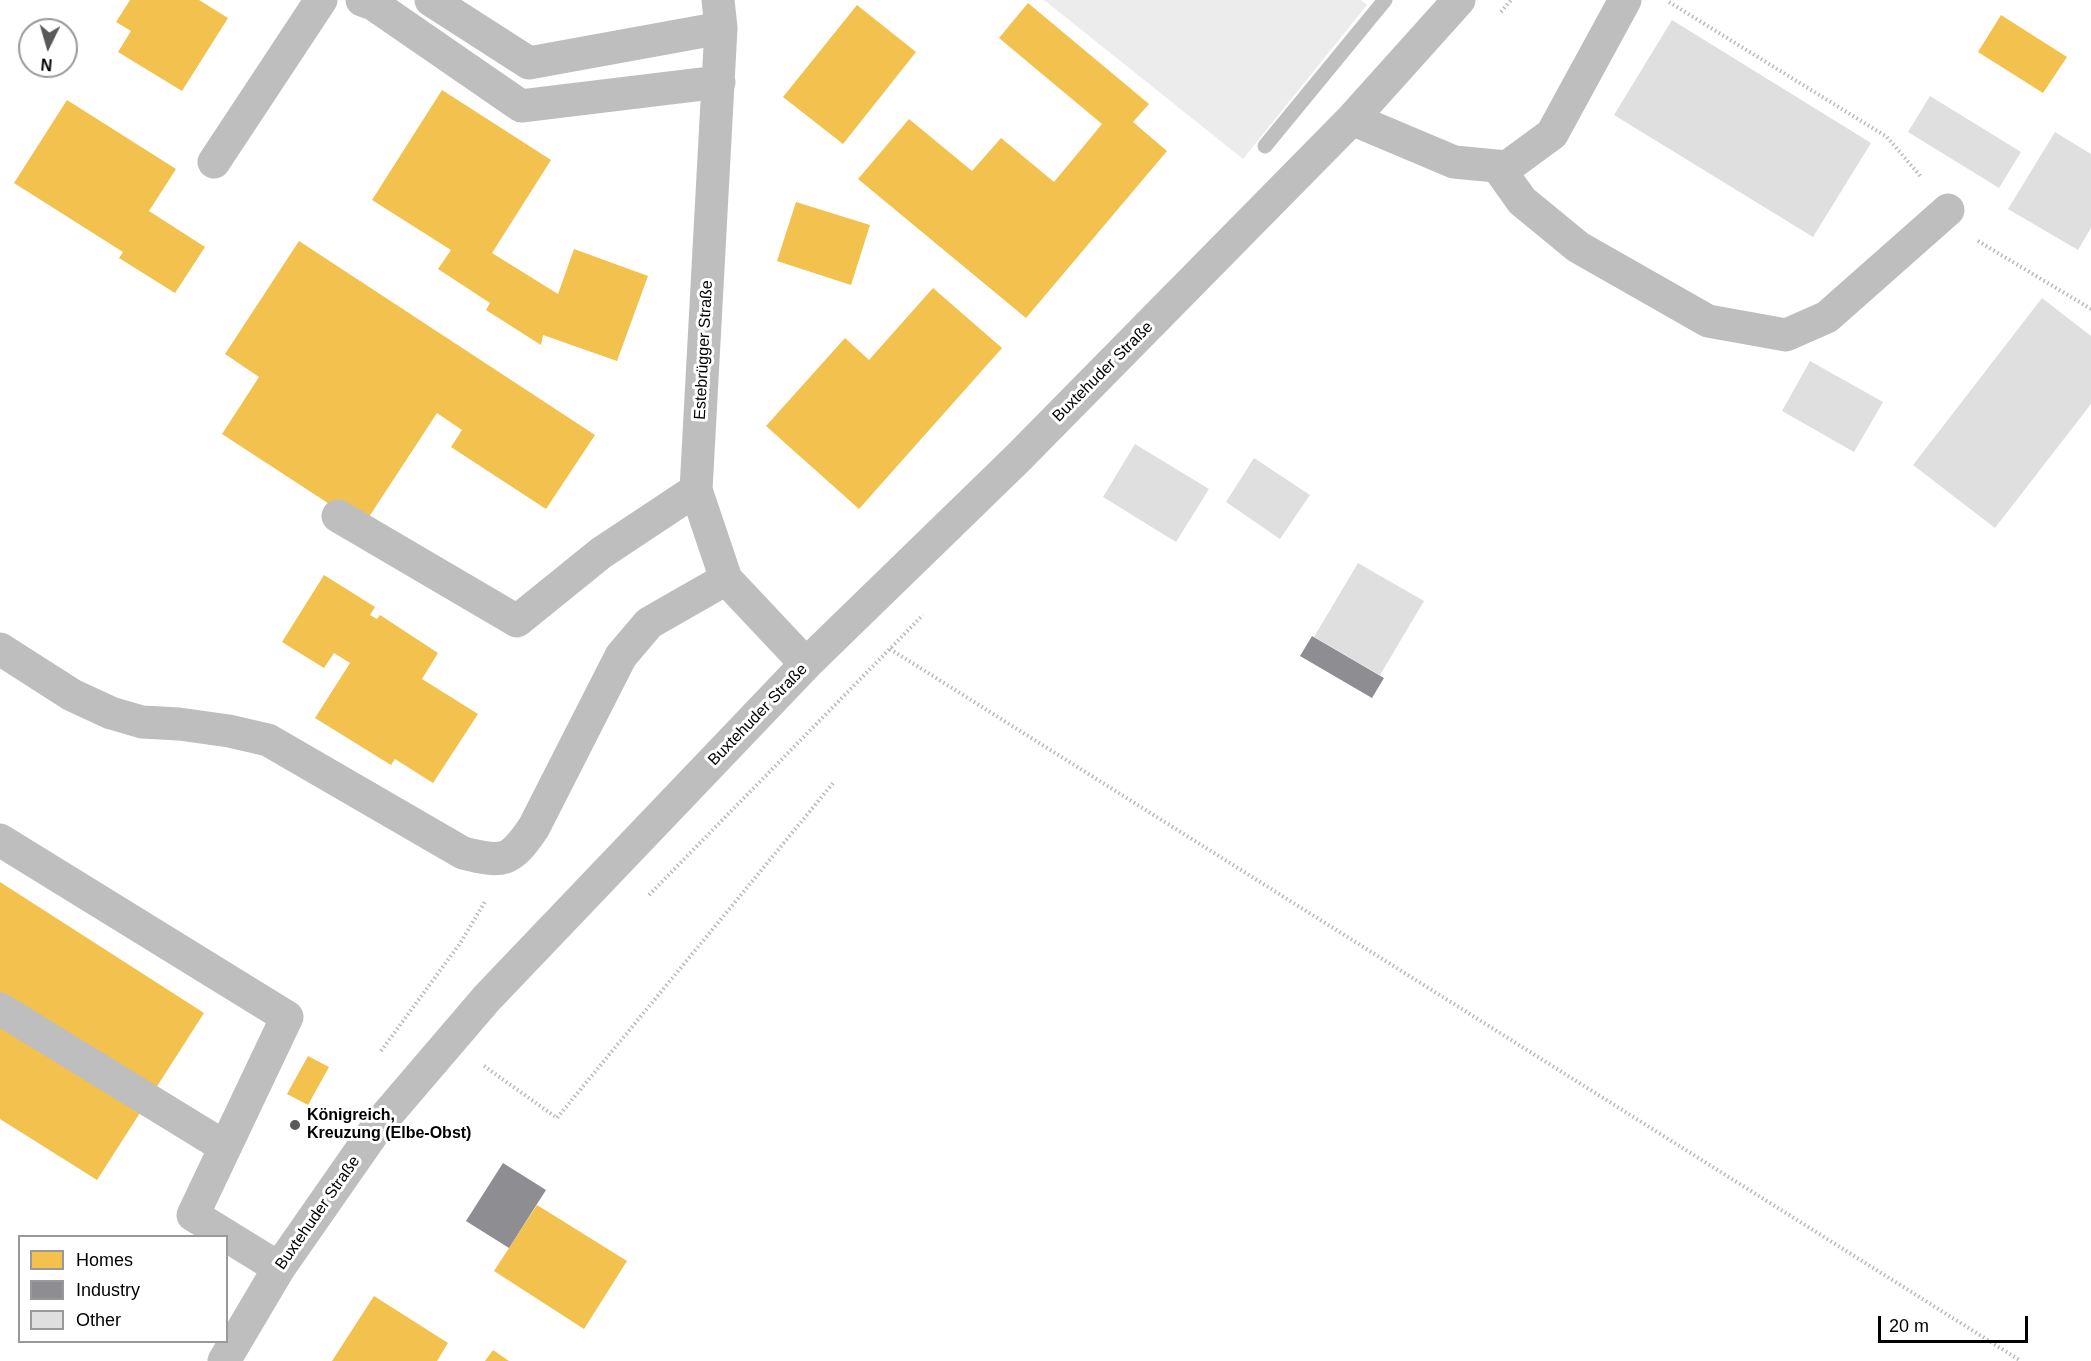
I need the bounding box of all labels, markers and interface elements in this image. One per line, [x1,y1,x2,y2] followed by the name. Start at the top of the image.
[18,18,78,78] north arrow
[40,55,53,73] text: N
[691,280,717,420] street label: Estebrügger Straße
[1049,318,1157,426] street label: Buxtehuder Straße
[704,660,812,770] street label: Buxtehuder Straße
[307,1106,471,1144] place label: Königreich, Kreuzung (Elbe-Obst)
[288,1118,302,1132] marker: Königreich, Kreuzung (Elbe-Obst)
[272,1152,364,1274] street label: Buxtehuder Straße
[18,1235,228,1343] legend
[76,1250,133,1270] text: Homes
[76,1280,140,1300] text: Industry
[1881,1304,2031,1342] scale bar
[76,1310,121,1330] text: Other
[1889,1316,1929,1336] text: 20 m

